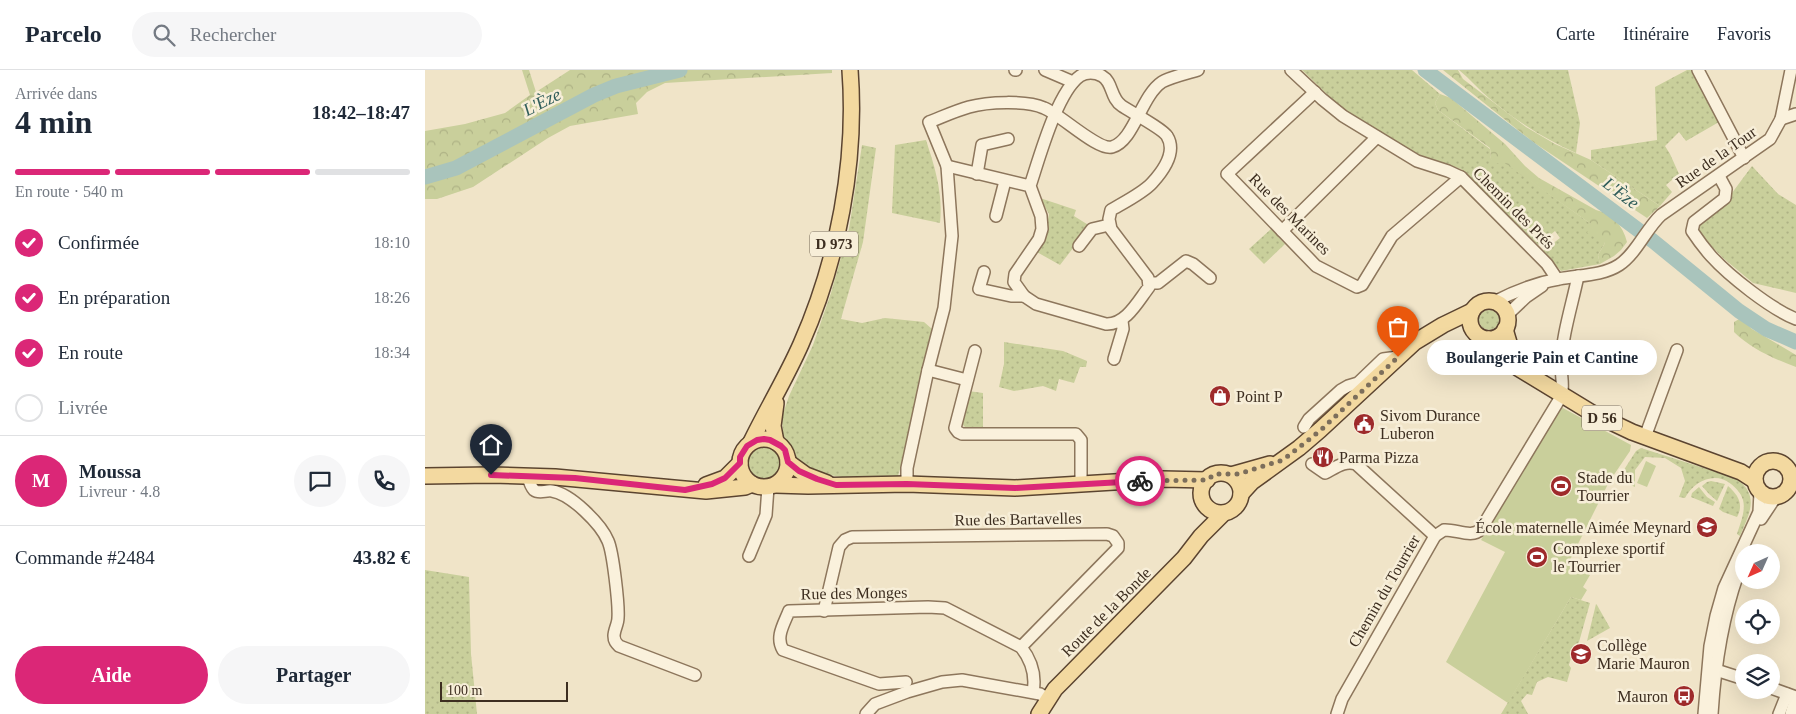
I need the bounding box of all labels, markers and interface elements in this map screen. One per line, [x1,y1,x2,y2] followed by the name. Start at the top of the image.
[132,12,482,57] search box
[25,21,102,47] text: Parcelo
[150,21,178,49] icon: search
[190,24,276,45] text: Rechercher
[1556,24,1595,44] text: Carte
[1623,24,1689,44] text: Itinéraire
[1717,24,1771,44] text: Favoris
[518,83,564,120] water label: L'Èze
[15,85,97,102] text: Arrivée dans
[312,102,410,123] text: 18:42–18:47
[15,104,92,140] text: 4 min
[1673,123,1760,191] street label: Rue de la Tour
[1470,164,1558,252] street label: Chemin des Prés
[1246,170,1334,258] street label: Rue des Marines
[1598,172,1644,213] water label: L'Èze
[15,183,123,200] text: En route · 540 m
[15,229,43,257] icon: check
[58,232,139,253] text: Confirmée
[810,232,858,256] road number: D 973
[374,234,410,251] text: 18:10
[15,284,43,312] icon: check
[58,287,170,308] text: En préparation
[374,289,410,306] text: 18:26
[1377,306,1419,357] pin
[1384,313,1412,341] icon: bag
[15,339,43,367] icon: check
[1428,340,1658,374] callout: Boulangerie Pain et Cantine
[58,342,123,363] text: En route
[374,344,410,361] text: 18:34
[1446,349,1638,366] text: Boulangerie Pain et Cantine
[1208,384,1232,408] shop icon: Point P
[1236,388,1283,405] place label: Point P
[58,397,108,418] text: Livrée
[1582,406,1622,430] road number: D 56
[1380,407,1480,442] place label: Sivom Durance Luberon
[1352,412,1376,436] public building icon: Sivom Durance Luberon
[470,424,512,475] pin
[477,431,505,459] icon: home
[1311,445,1335,469] restaurant icon: Parma Pizza
[1339,449,1419,466] place label: Parma Pizza
[294,455,346,507] button: chat
[358,455,410,507] button: phone
[1115,456,1165,506] courier
[79,461,141,482] text: Moussa
[1126,467,1154,495] icon: bike
[1577,469,1633,504] place label: Stade du Tourrier
[32,470,50,491] text: M
[1549,474,1573,498] sports icon: Stade du Tourrier
[79,483,160,500] text: Livreur · 4.8
[954,509,1082,529] street label: Rue des Bartavelles
[1695,515,1719,539] school or university icon: École maternelle Aimée Meynard
[1476,518,1691,537] place label: École maternelle Aimée Meynard
[1345,531,1423,650] street label: Chemin du Tourrier
[1553,540,1665,575] place label: Complexe sportif le Tourrier
[1735,544,1780,589] north arrow
[1735,544,1780,699] map controls
[1525,545,1549,569] sports icon: Complexe sportif le Tourrier
[15,547,155,568] text: Commande #2484
[353,547,410,568] text: 43.82 €
[1058,564,1154,660] street label: Route de la Bonde
[801,584,907,603] street label: Rue des Monges
[1735,599,1780,644] button: locate
[1597,637,1690,672] place label: Collège Marie Mauron
[1569,642,1593,666] school or university icon: Collège Marie Mauron
[15,646,208,704] button: Aide
[218,646,410,704] button: Partager
[1735,654,1780,699] button: layers
[440,679,567,702] scale bar
[447,683,482,698] text: 100 m
[1672,684,1696,708] bus stop icon: Mauron
[1617,688,1668,705] place label: Mauron

